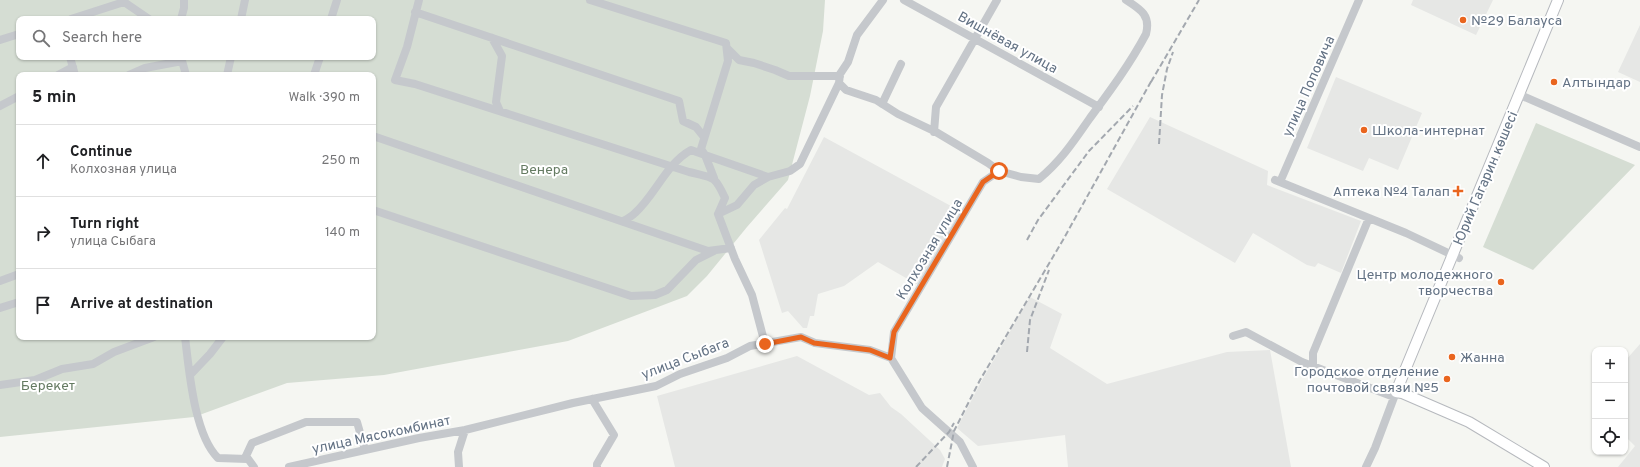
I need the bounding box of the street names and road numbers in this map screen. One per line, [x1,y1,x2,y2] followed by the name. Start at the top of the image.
[954,9,1060,78] street label: Вишнёвая улица
[1279,33,1339,140] street label: улица Поповича
[1450,109,1522,248] street label: Юрий Гагарин көшесі
[893,196,967,303] street label: Колхозная улица
[639,335,732,384] street label: улица Сыбага
[310,412,452,458] street label: улица Мясокомбинат

